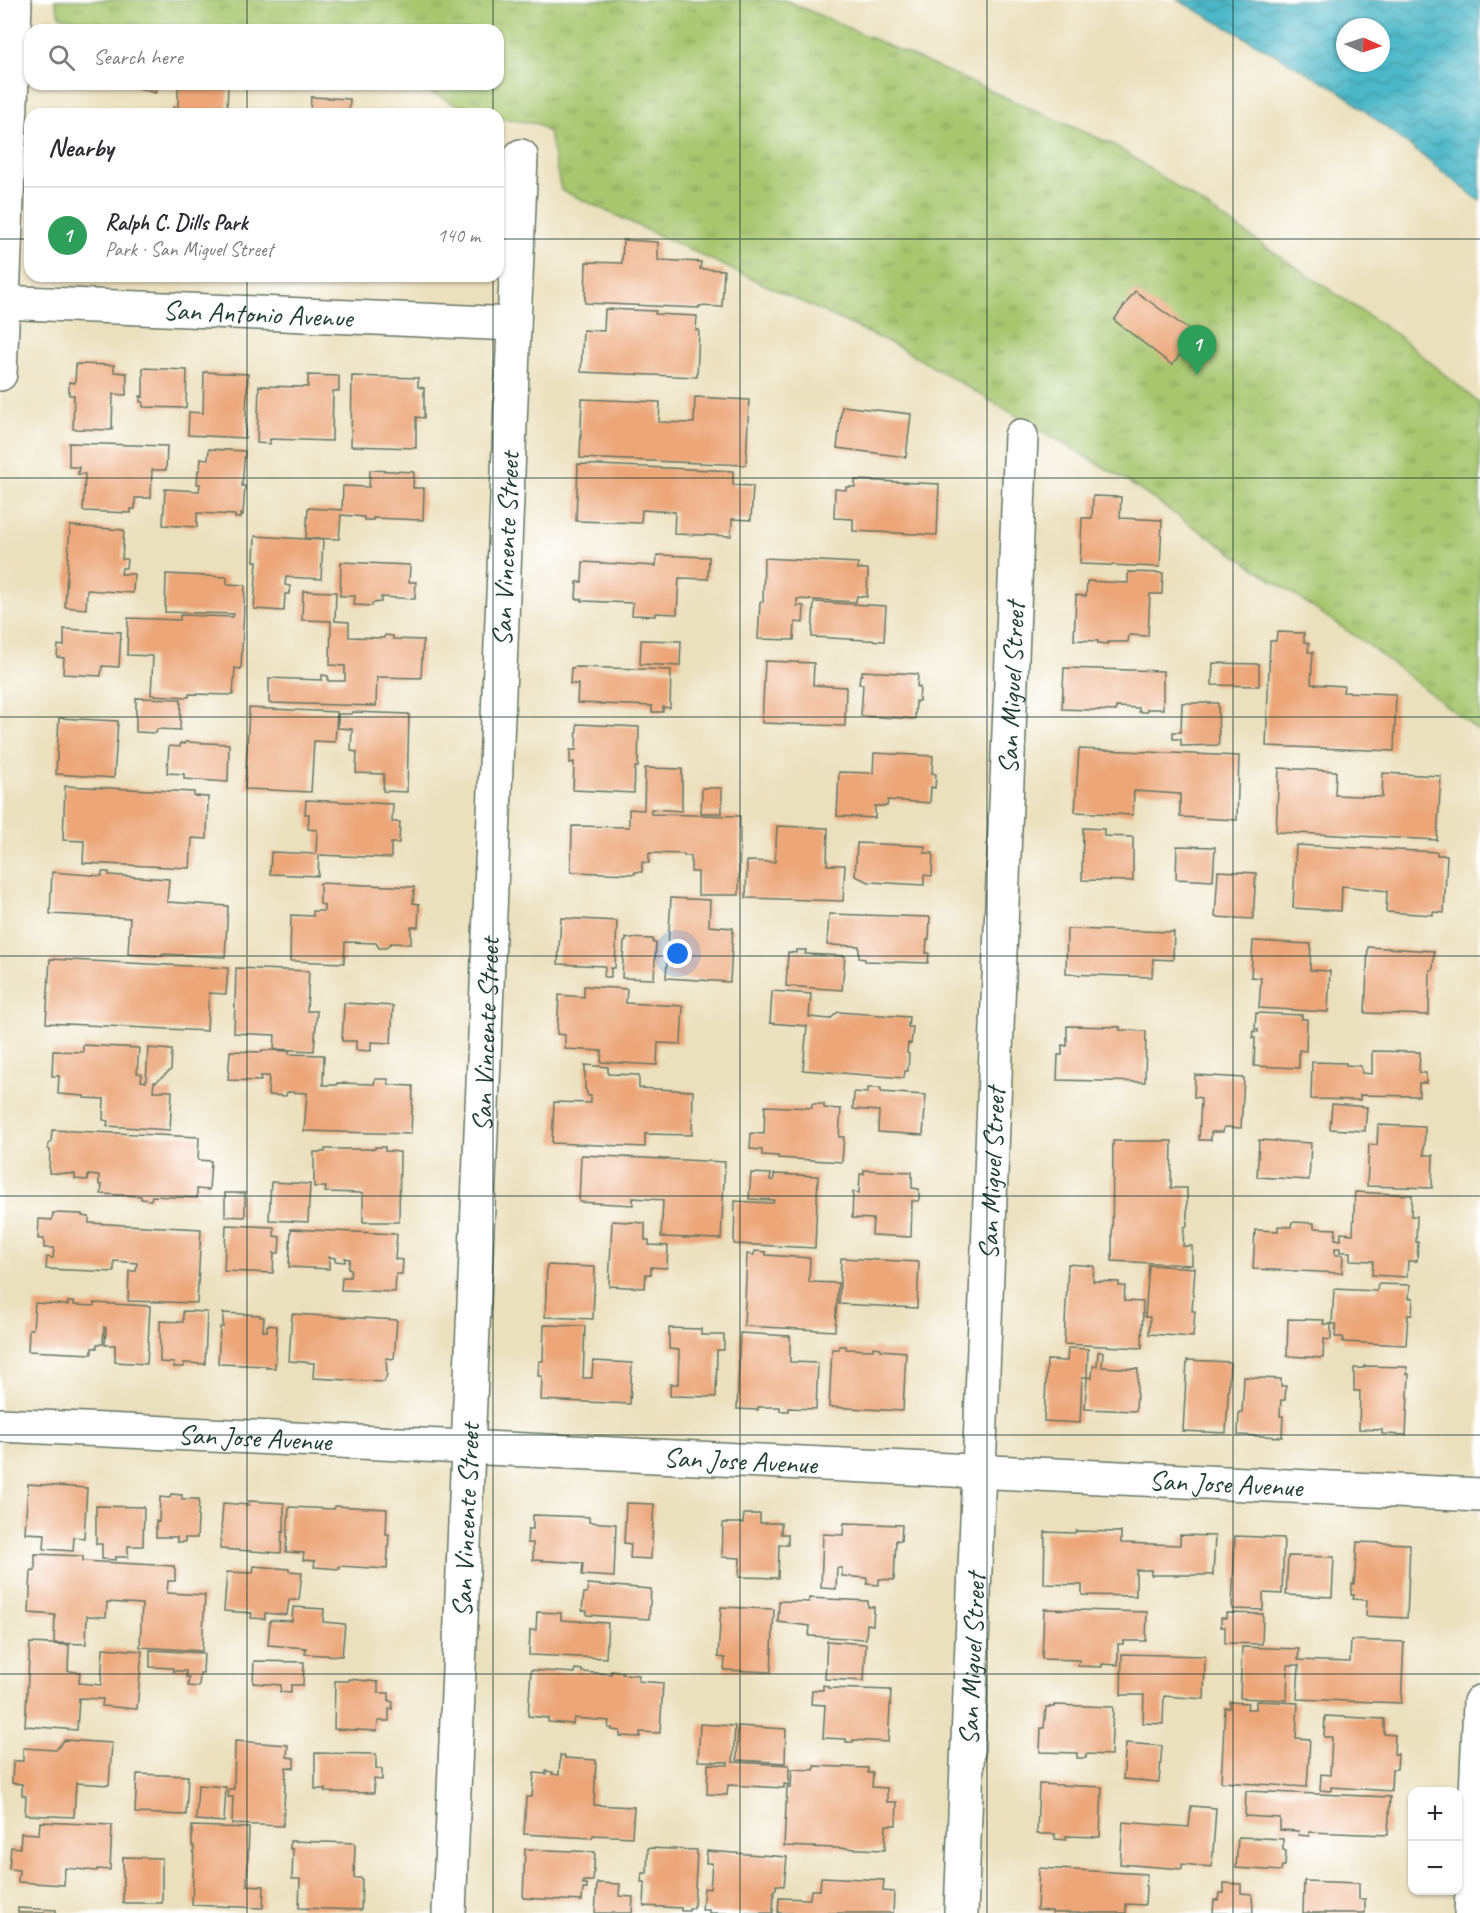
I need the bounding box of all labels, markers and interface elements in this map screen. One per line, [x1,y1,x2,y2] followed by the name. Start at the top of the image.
[1336,18,1390,72] north arrow
[24,24,504,90] search box
[45,41,78,74] icon: search
[93,43,183,71] text: Search here
[48,131,113,164] text: Nearby
[105,209,247,237] text: Ralph C. Dills Park
[63,223,72,248] text: 1
[437,223,480,248] text: 140 m
[105,237,273,262] text: Park · San Miguel Street
[162,291,355,335] street label: San Antonio Avenue
[1178,326,1216,375] pin: 1
[483,449,526,647] street label: San Vincente Street
[990,597,1032,775] street label: San Miguel Street
[464,934,507,1133] street label: San Vincente Street
[663,939,692,968] your location
[970,1083,1012,1260] street label: San Miguel Street
[177,1416,334,1458] street label: San Jose Avenue
[444,1420,487,1618] street label: San Vincente Street
[663,1439,820,1481] street label: San Jose Avenue
[1148,1462,1305,1504] street label: San Jose Avenue
[950,1569,992,1746] street label: San Miguel Street
[1408,1787,1462,1895] map controls
[1408,1787,1462,1841] button: +
[1408,1841,1462,1895] button: −

